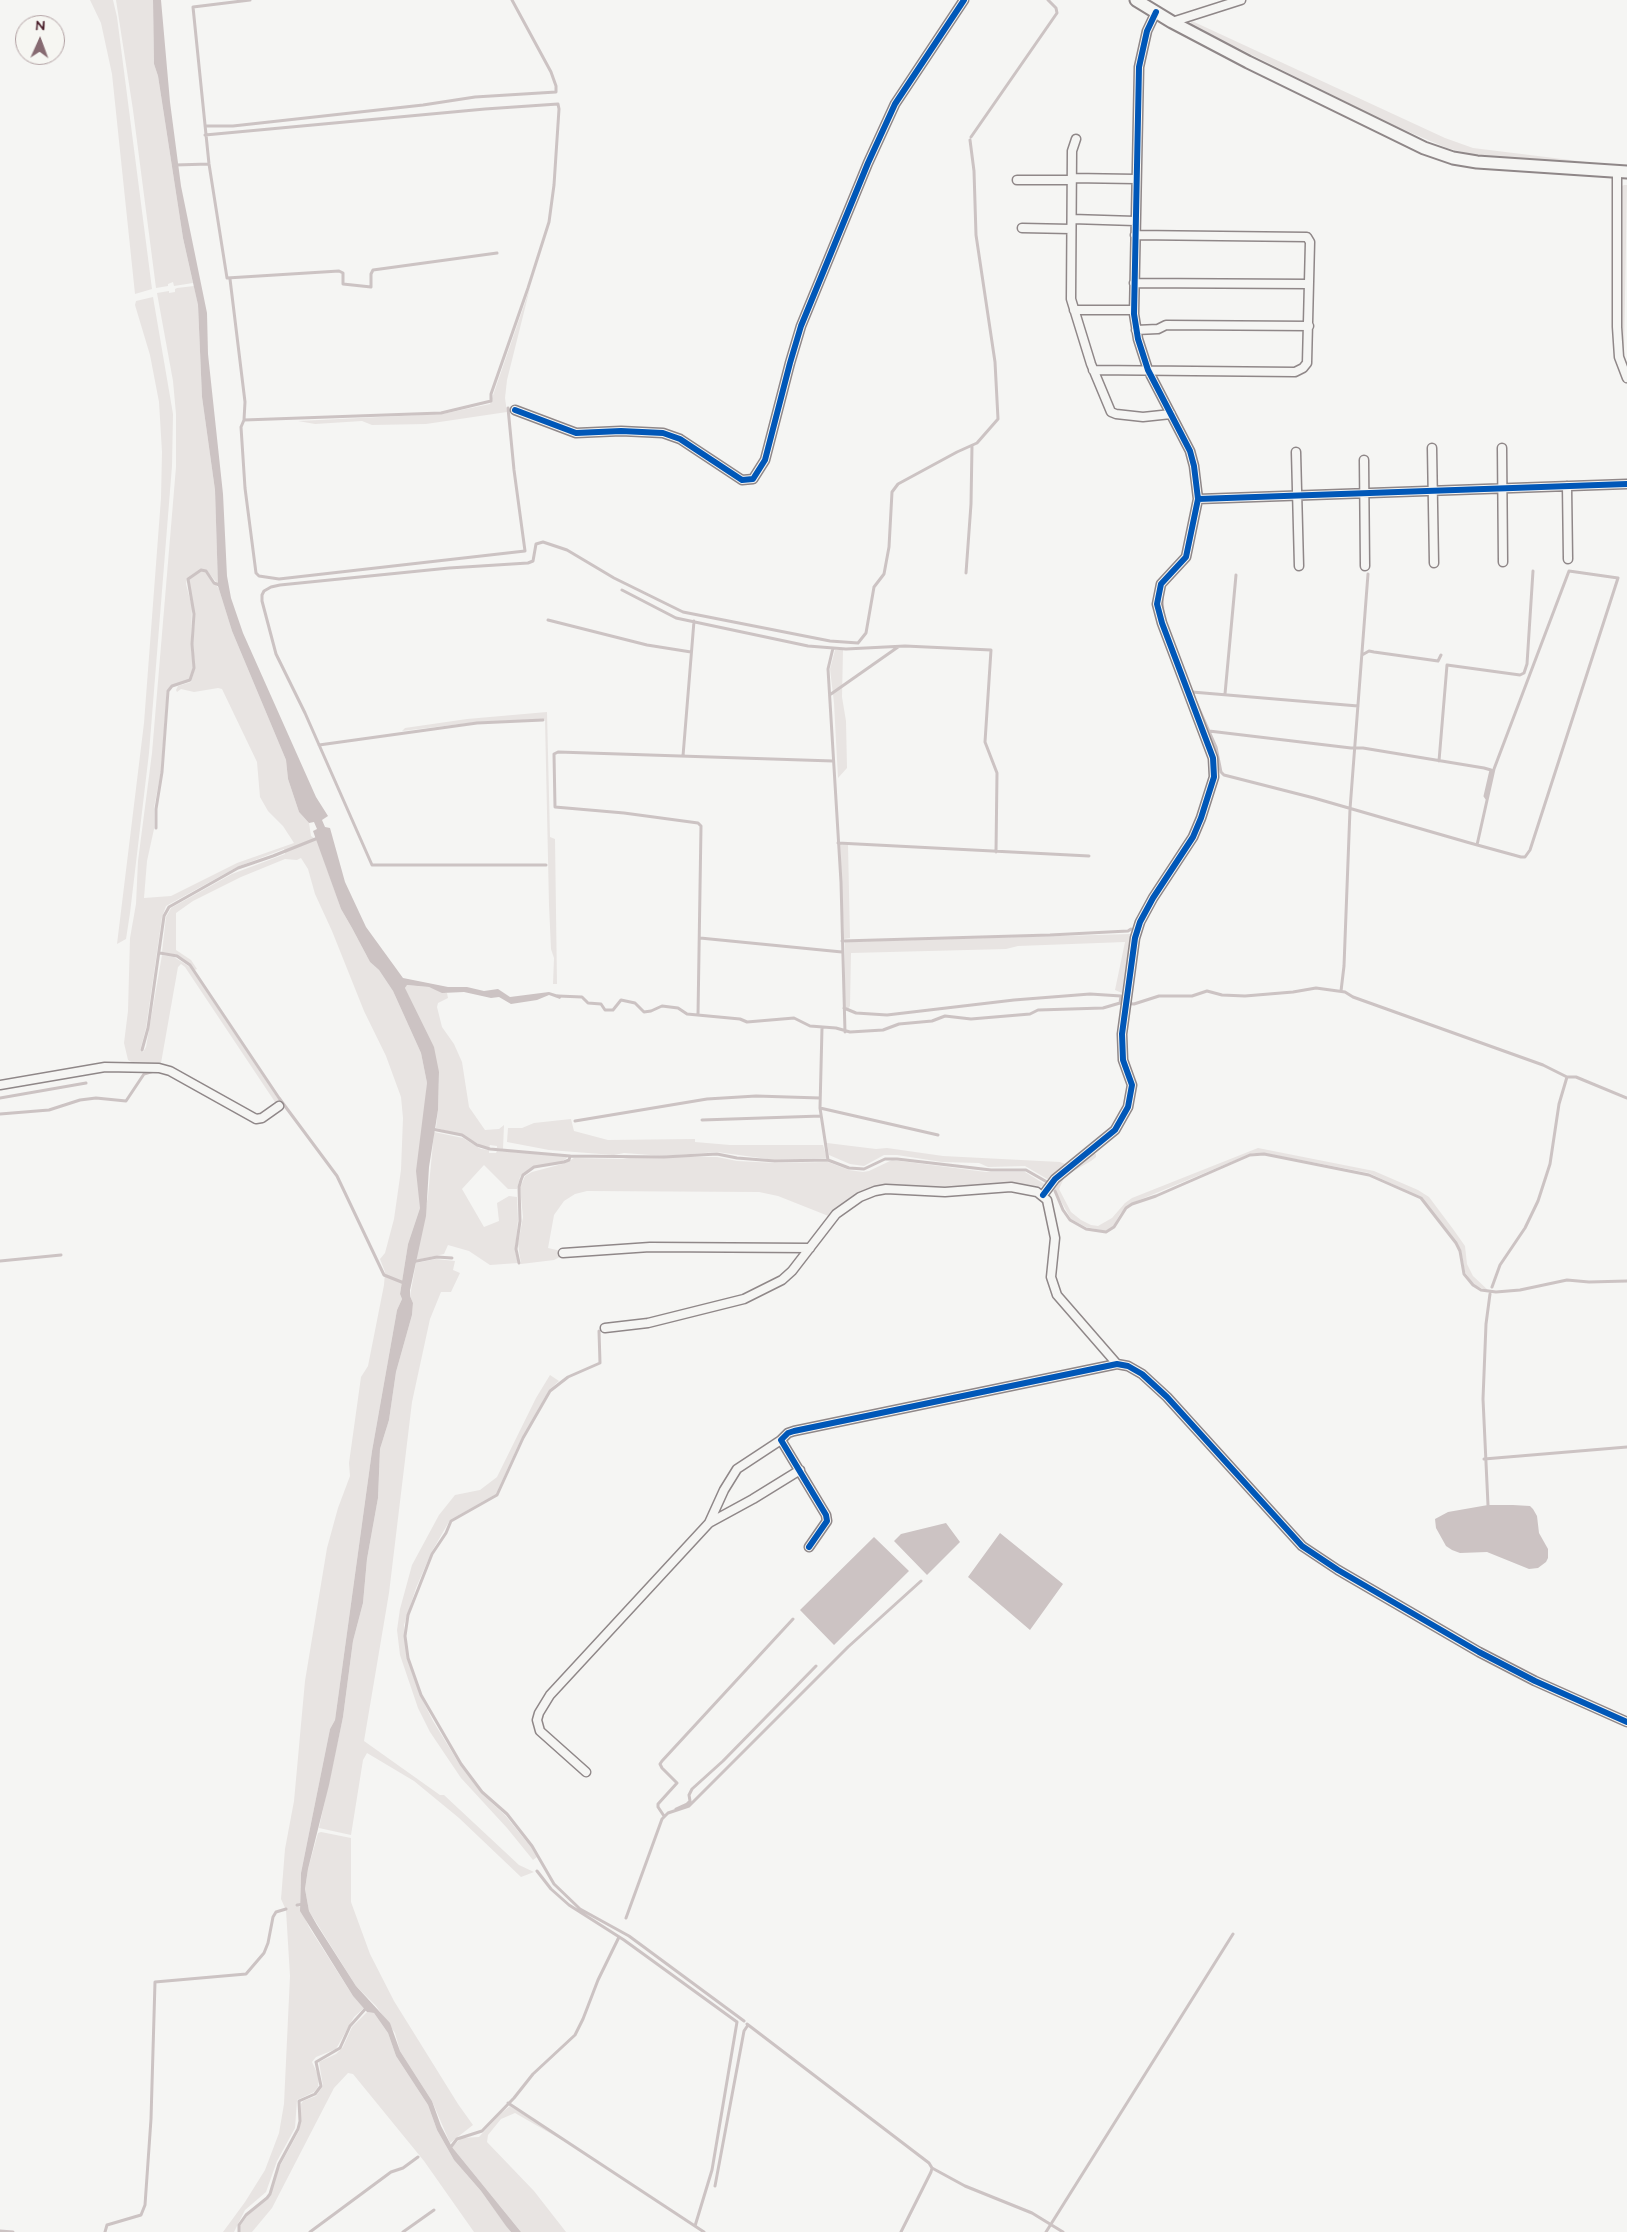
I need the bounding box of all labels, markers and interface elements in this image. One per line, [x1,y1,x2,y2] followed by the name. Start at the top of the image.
[15,15,65,65] north arrow
[36,16,45,36] text: N

